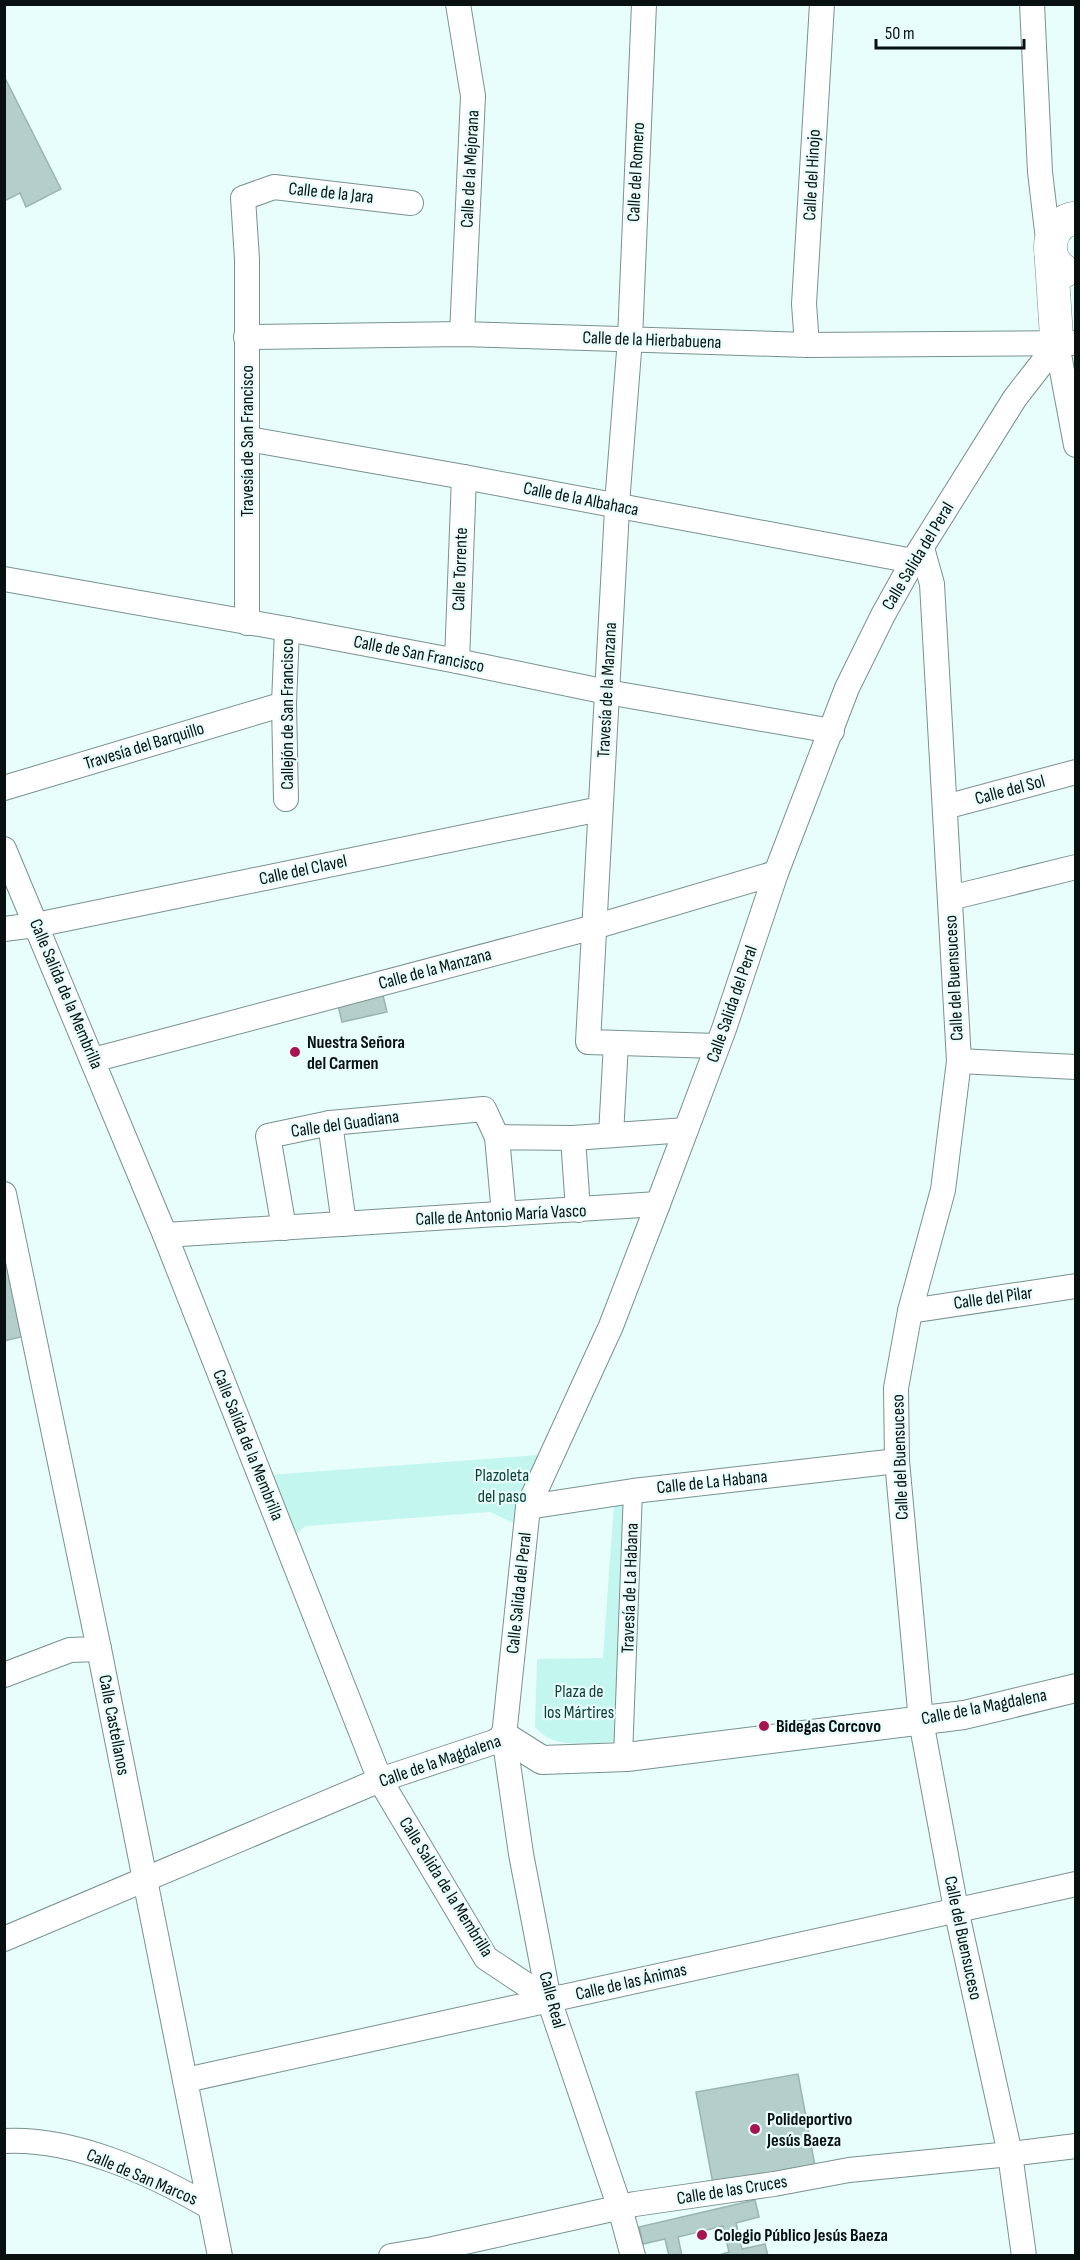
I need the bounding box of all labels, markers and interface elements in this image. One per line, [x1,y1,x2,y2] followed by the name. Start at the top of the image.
[876,12,1024,50] scale bar
[885,23,915,44] text: 50 m
[456,109,484,228] street label: Calle de la Mejorana
[623,122,649,222] street label: Calle del Romero
[799,129,825,221] street label: Calle del Hinojo
[287,178,375,208] street label: Calle de la Jara
[582,327,722,353] street label: Calle de la Hierbabuena
[237,365,258,517] street label: Travesía de San Francisco
[522,478,641,520] street label: Calle de la Albahaca
[878,498,958,614] street label: Calle Salida del Peral
[448,527,472,611] street label: Calle Torrente
[593,622,621,758] street label: Travesía de la Manzana
[352,631,486,677] street label: Calle de San Francisco
[277,638,298,790] street label: Callejón de San Francisco
[81,718,207,774] street label: Travesía del Barquillo
[973,771,1047,809] street label: Calle del Sol
[257,850,349,890] street label: Calle del Clavel
[940,915,968,1041] street label: Calle del Buensuceso
[25,916,107,1072] street label: Calle Salida de la Membrilla
[702,943,762,1065] street label: Calle Salida del Peral
[376,944,494,994] street label: Calle de la Manzana
[307,1032,405,1074] place label: Nuestra Señora del Carmen
[288,1045,302,1059] marker: Nuestra Señora del Carmen
[290,1106,400,1142] street label: Calle del Guadiana
[415,1200,587,1230] street label: Calle de Antonio María Vasco
[952,1282,1034,1314] street label: Calle del Pilar
[208,1366,288,1524] street label: Calle Salida de la Membrilla
[887,1394,913,1520] street label: Calle del Buensuceso
[475,1465,529,1507] park label: Plazoleta del paso
[656,1466,769,1498] street label: Calle de La Habana
[617,1522,643,1654] street label: Travesía de La Habana
[502,1531,536,1655] street label: Calle Salida del Peral
[94,1673,134,1777] street label: Calle Castellanos
[544,1681,614,1723] park label: Plaza de los Mártires
[920,1685,1049,1729] street label: Calle de la Magdalena
[776,1716,881,1737] place label: Bidegas Corcovo
[757,1719,771,1733] marker: Bidegas Corcovo
[376,1730,504,1792] street label: Calle de la Magdalena
[394,1813,498,1961] street label: Calle Salida de la Membrilla
[940,1874,986,2002] street label: Calle del Buensuceso
[573,1959,689,2005] street label: Calle de las Ánimas
[534,1969,570,2031] street label: Calle Real
[766,2109,853,2151] place label: Polideportivo Jesús Baeza
[748,2122,762,2136] marker: Polideportivo Jesús Baeza
[83,2144,201,2210] street label: Calle de San Marcos
[675,2171,789,2209] street label: Calle de las Cruces
[714,2225,888,2246] place label: Colegio Público Jesús Baeza
[695,2228,709,2242] marker: Colegio Público Jesús Baeza

